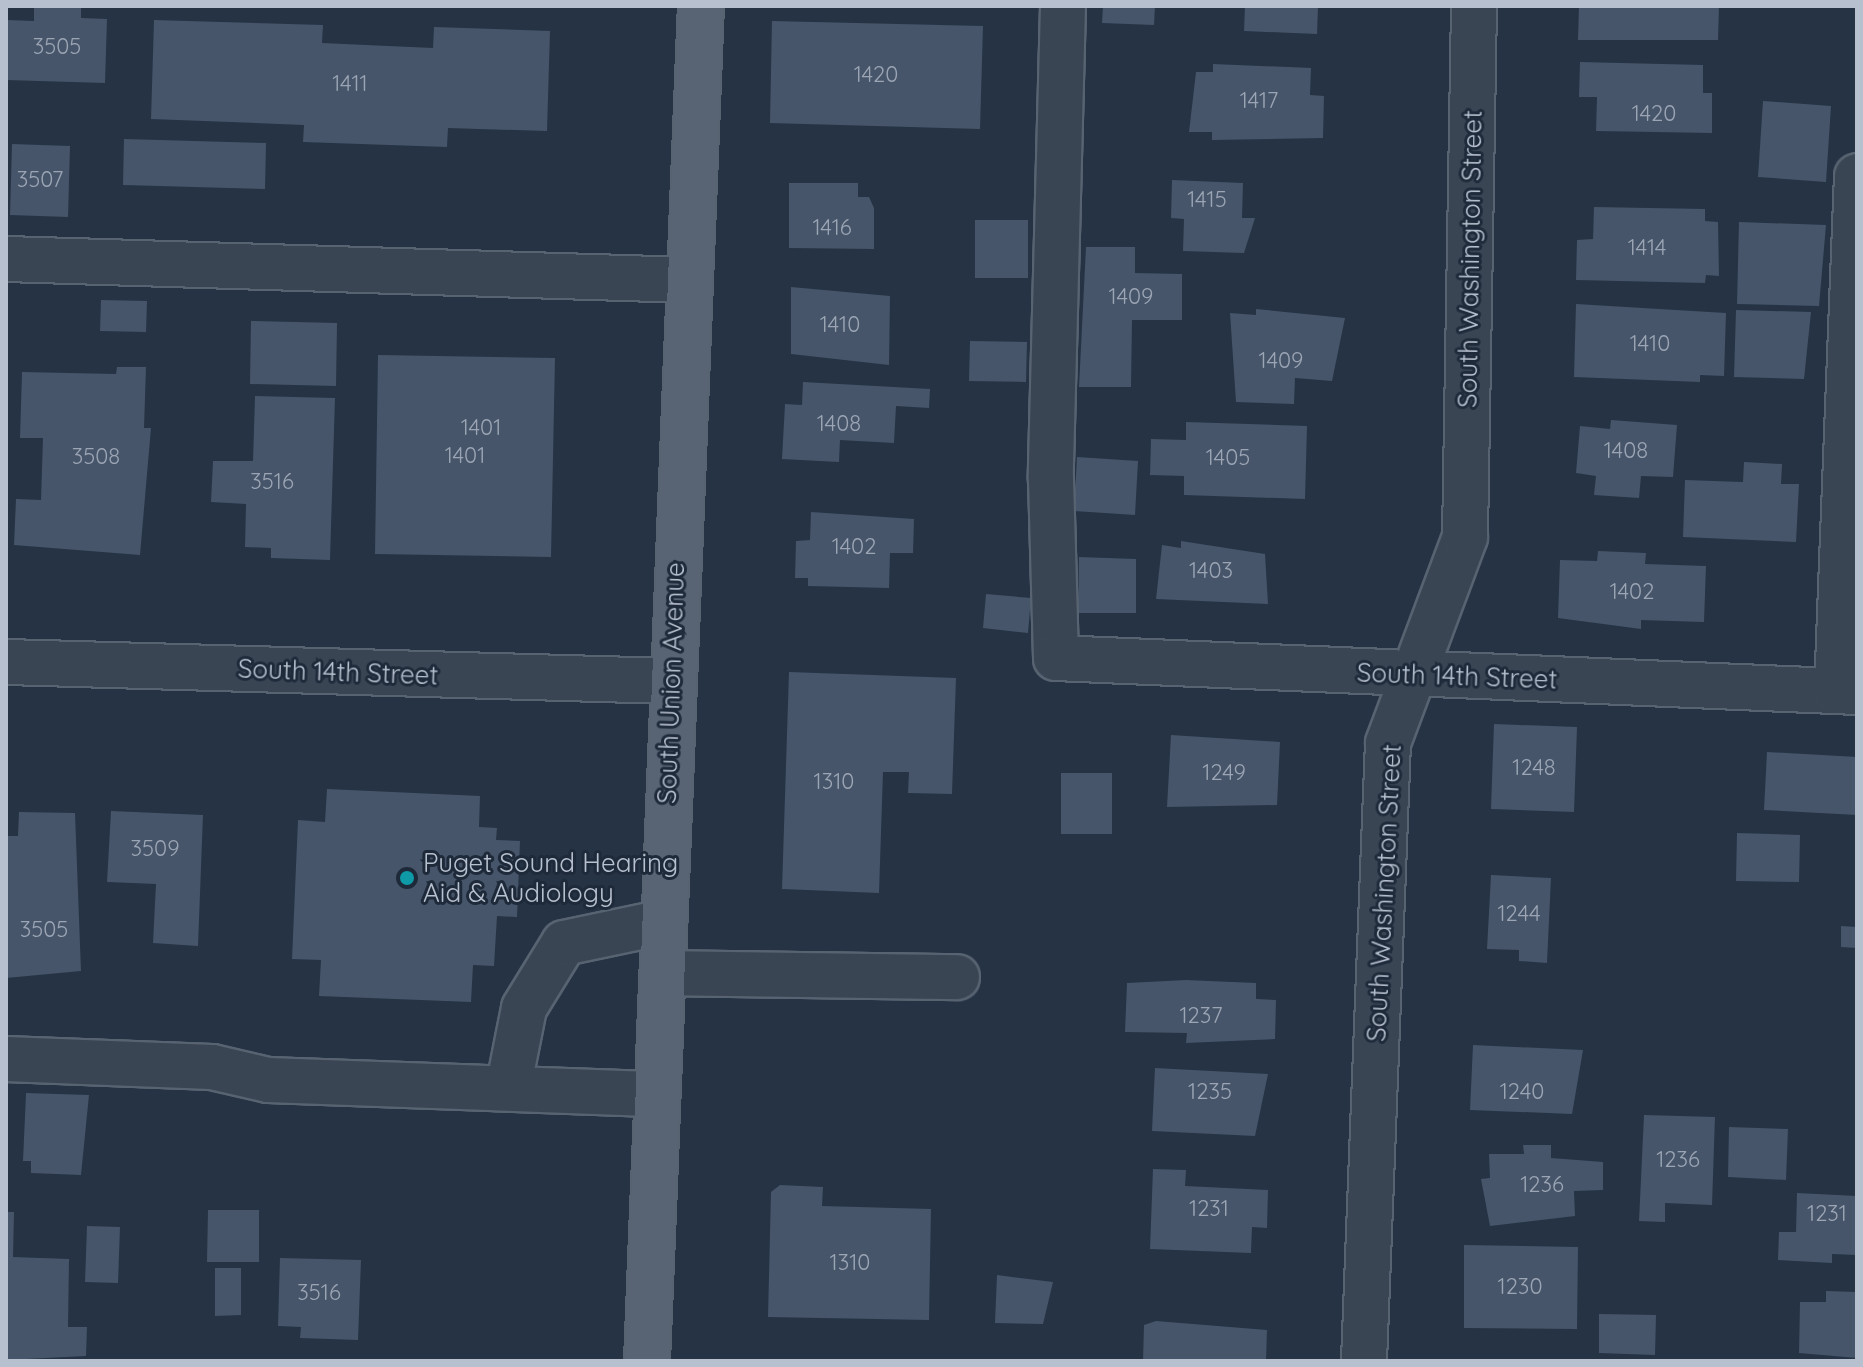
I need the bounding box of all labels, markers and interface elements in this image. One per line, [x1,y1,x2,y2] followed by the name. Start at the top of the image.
[33,34,81,60] house number: 3505
[854,62,898,88] house number: 1420
[332,71,368,97] house number: 1411
[1240,88,1278,114] house number: 1417
[1632,101,1676,127] house number: 1420
[1452,110,1488,408] street label: South Washington Street
[17,167,63,193] house number: 3507
[1187,187,1227,213] house number: 1415
[812,215,852,241] house number: 1416
[1628,235,1666,261] house number: 1414
[1109,284,1153,310] house number: 1409
[820,312,860,338] house number: 1410
[1630,331,1670,357] house number: 1410
[1259,348,1303,374] house number: 1409
[817,411,861,437] house number: 1408
[461,415,501,441] house number: 1401
[1604,438,1648,464] house number: 1408
[445,443,485,469] house number: 1401
[72,444,120,470] house number: 3508
[1206,445,1250,471] house number: 1405
[250,469,294,495] house number: 3516
[832,534,876,560] house number: 1402
[1189,558,1233,584] house number: 1403
[651,562,691,804] street label: South Union Avenue
[1610,579,1654,605] house number: 1402
[237,653,439,691] street label: South 14th Street
[1356,657,1558,695] street label: South 14th Street
[1361,743,1407,1043] street label: South Washington Street
[1512,755,1556,781] house number: 1248
[1202,760,1246,786] house number: 1249
[814,769,854,795] house number: 1310
[131,836,179,862] house number: 3509
[423,847,678,908] place label: Puget Sound Hearing Aid & Audiology
[398,869,416,887] marker: Puget Sound Hearing Aid & Audiology
[1497,901,1541,927] house number: 1244
[20,917,68,943] house number: 3505
[1179,1003,1223,1029] house number: 1237
[1188,1079,1232,1105] house number: 1235
[1500,1079,1544,1105] house number: 1240
[1656,1147,1700,1173] house number: 1236
[1520,1172,1564,1198] house number: 1236
[1189,1196,1229,1222] house number: 1231
[1807,1201,1847,1227] house number: 1231
[830,1250,870,1276] house number: 1310
[1498,1274,1542,1300] house number: 1230
[297,1280,341,1306] house number: 3516

